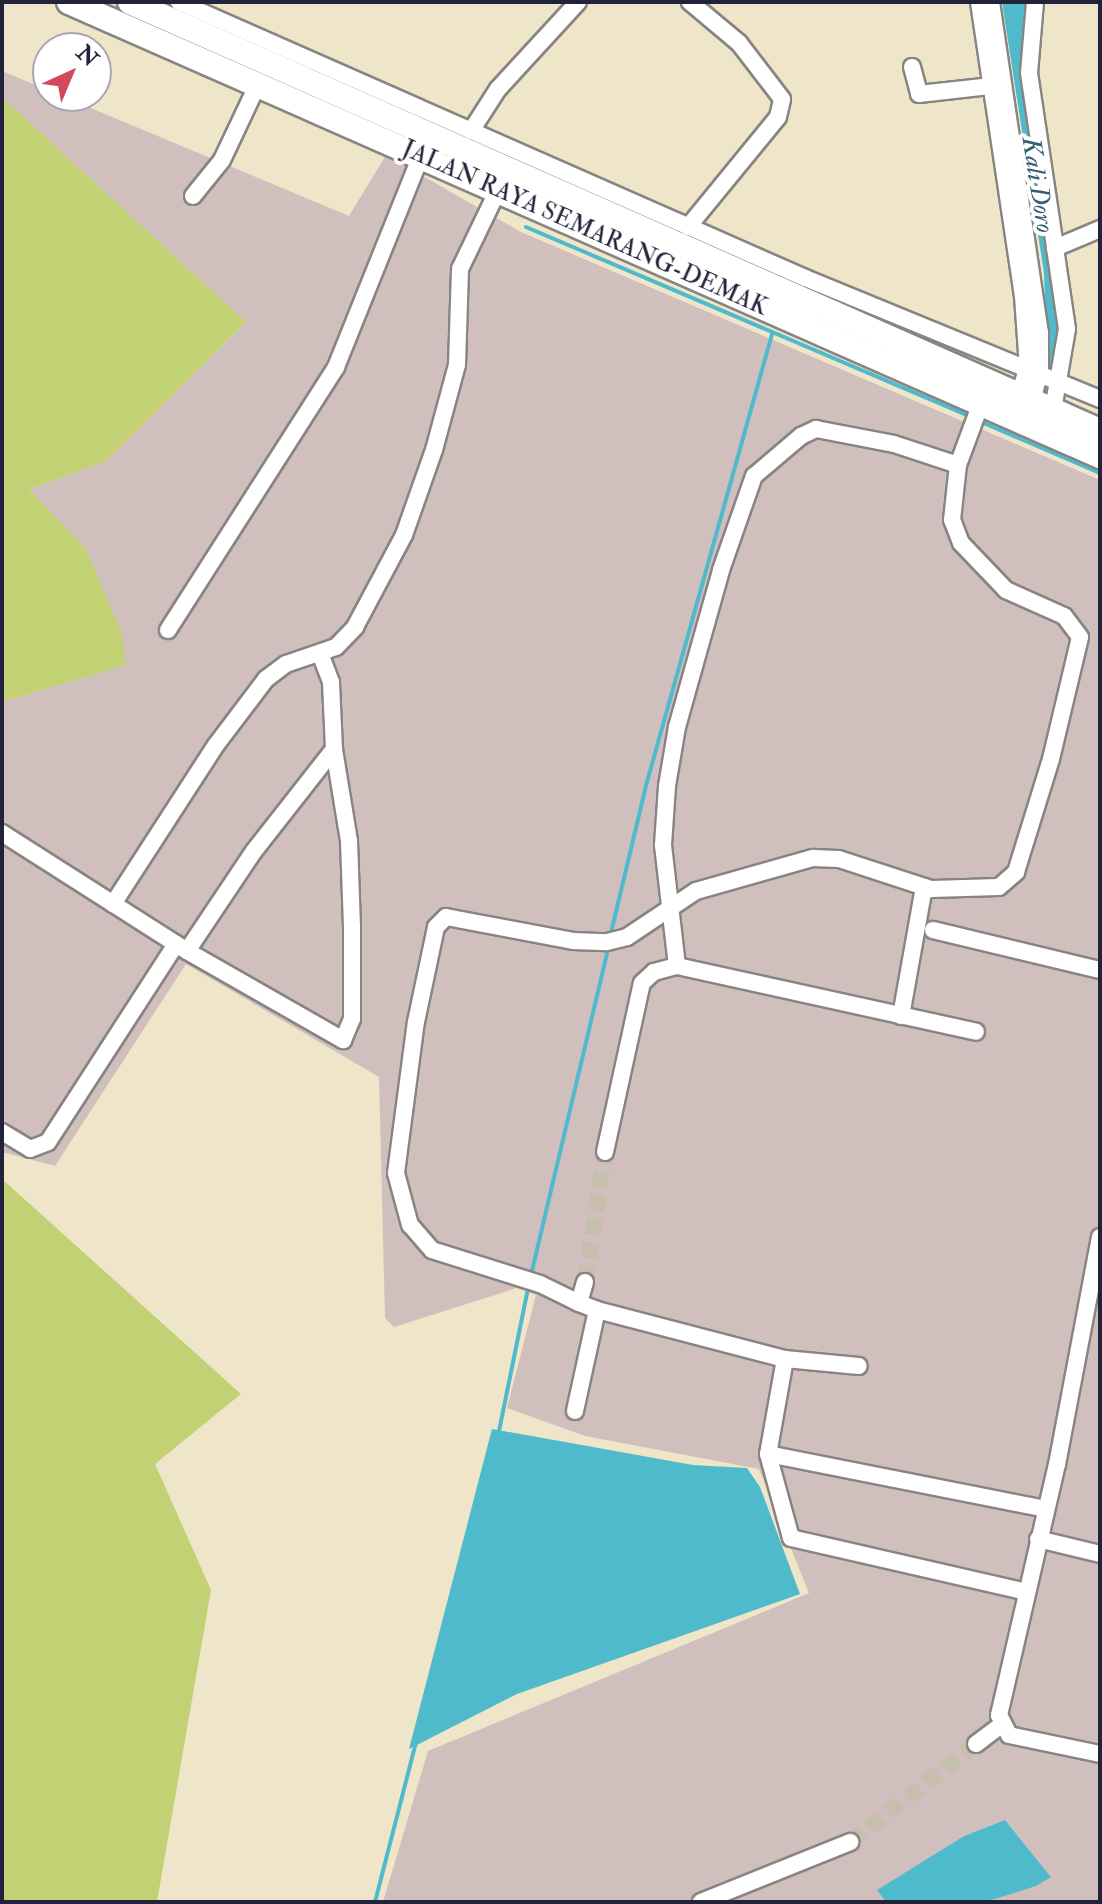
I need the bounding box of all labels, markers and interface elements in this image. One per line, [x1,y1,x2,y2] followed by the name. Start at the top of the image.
[32,32,112,112] north arrow
[70,39,104,73] text: N
[398,134,772,322] street label: JALAN RAYA SEMARANG-DEMAK
[1014,135,1060,235] water label: Kali Doro

